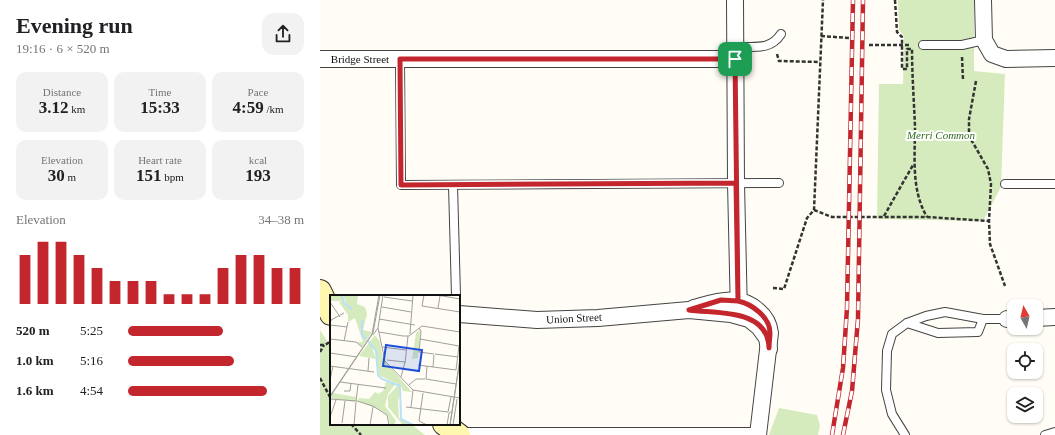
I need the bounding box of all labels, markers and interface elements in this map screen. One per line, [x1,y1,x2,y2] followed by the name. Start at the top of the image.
[16,13,133,38] text: Evening run
[262,13,304,55] button: share
[16,41,110,56] text: 19:16 · 6 × 520 m
[718,42,752,76] pin
[724,48,746,70] icon: arrive
[331,53,389,65] street label: Bridge Street
[43,86,81,98] text: Distance
[149,86,171,98] text: Time
[248,86,268,98] text: Pace
[39,98,68,117] text: 3.12
[140,98,180,117] text: 15:33
[232,98,264,117] text: 4:59
[68,103,85,115] text: km
[264,103,284,115] text: /km
[906,129,976,141] park label: Merri Common
[41,154,83,166] text: Elevation
[138,154,182,166] text: Heart rate
[249,154,267,166] text: kcal
[48,166,65,185] text: 30
[136,166,162,185] text: 151
[245,166,271,185] text: 193
[65,171,76,183] text: m
[162,171,184,183] text: bpm
[16,212,66,227] text: Elevation
[258,212,304,227] text: 34–38 m
[330,295,460,425] inset map
[1007,299,1043,335] north arrow
[1007,299,1043,423] map controls
[546,311,602,325] street label: Union Street
[16,323,50,338] text: 520 m
[80,323,103,338] text: 5:25
[1007,343,1043,379] button: locate
[16,353,54,368] text: 1.0 km
[80,353,103,368] text: 5:16
[16,383,54,398] text: 1.6 km
[80,383,103,398] text: 4:54
[1007,387,1043,423] button: layers

